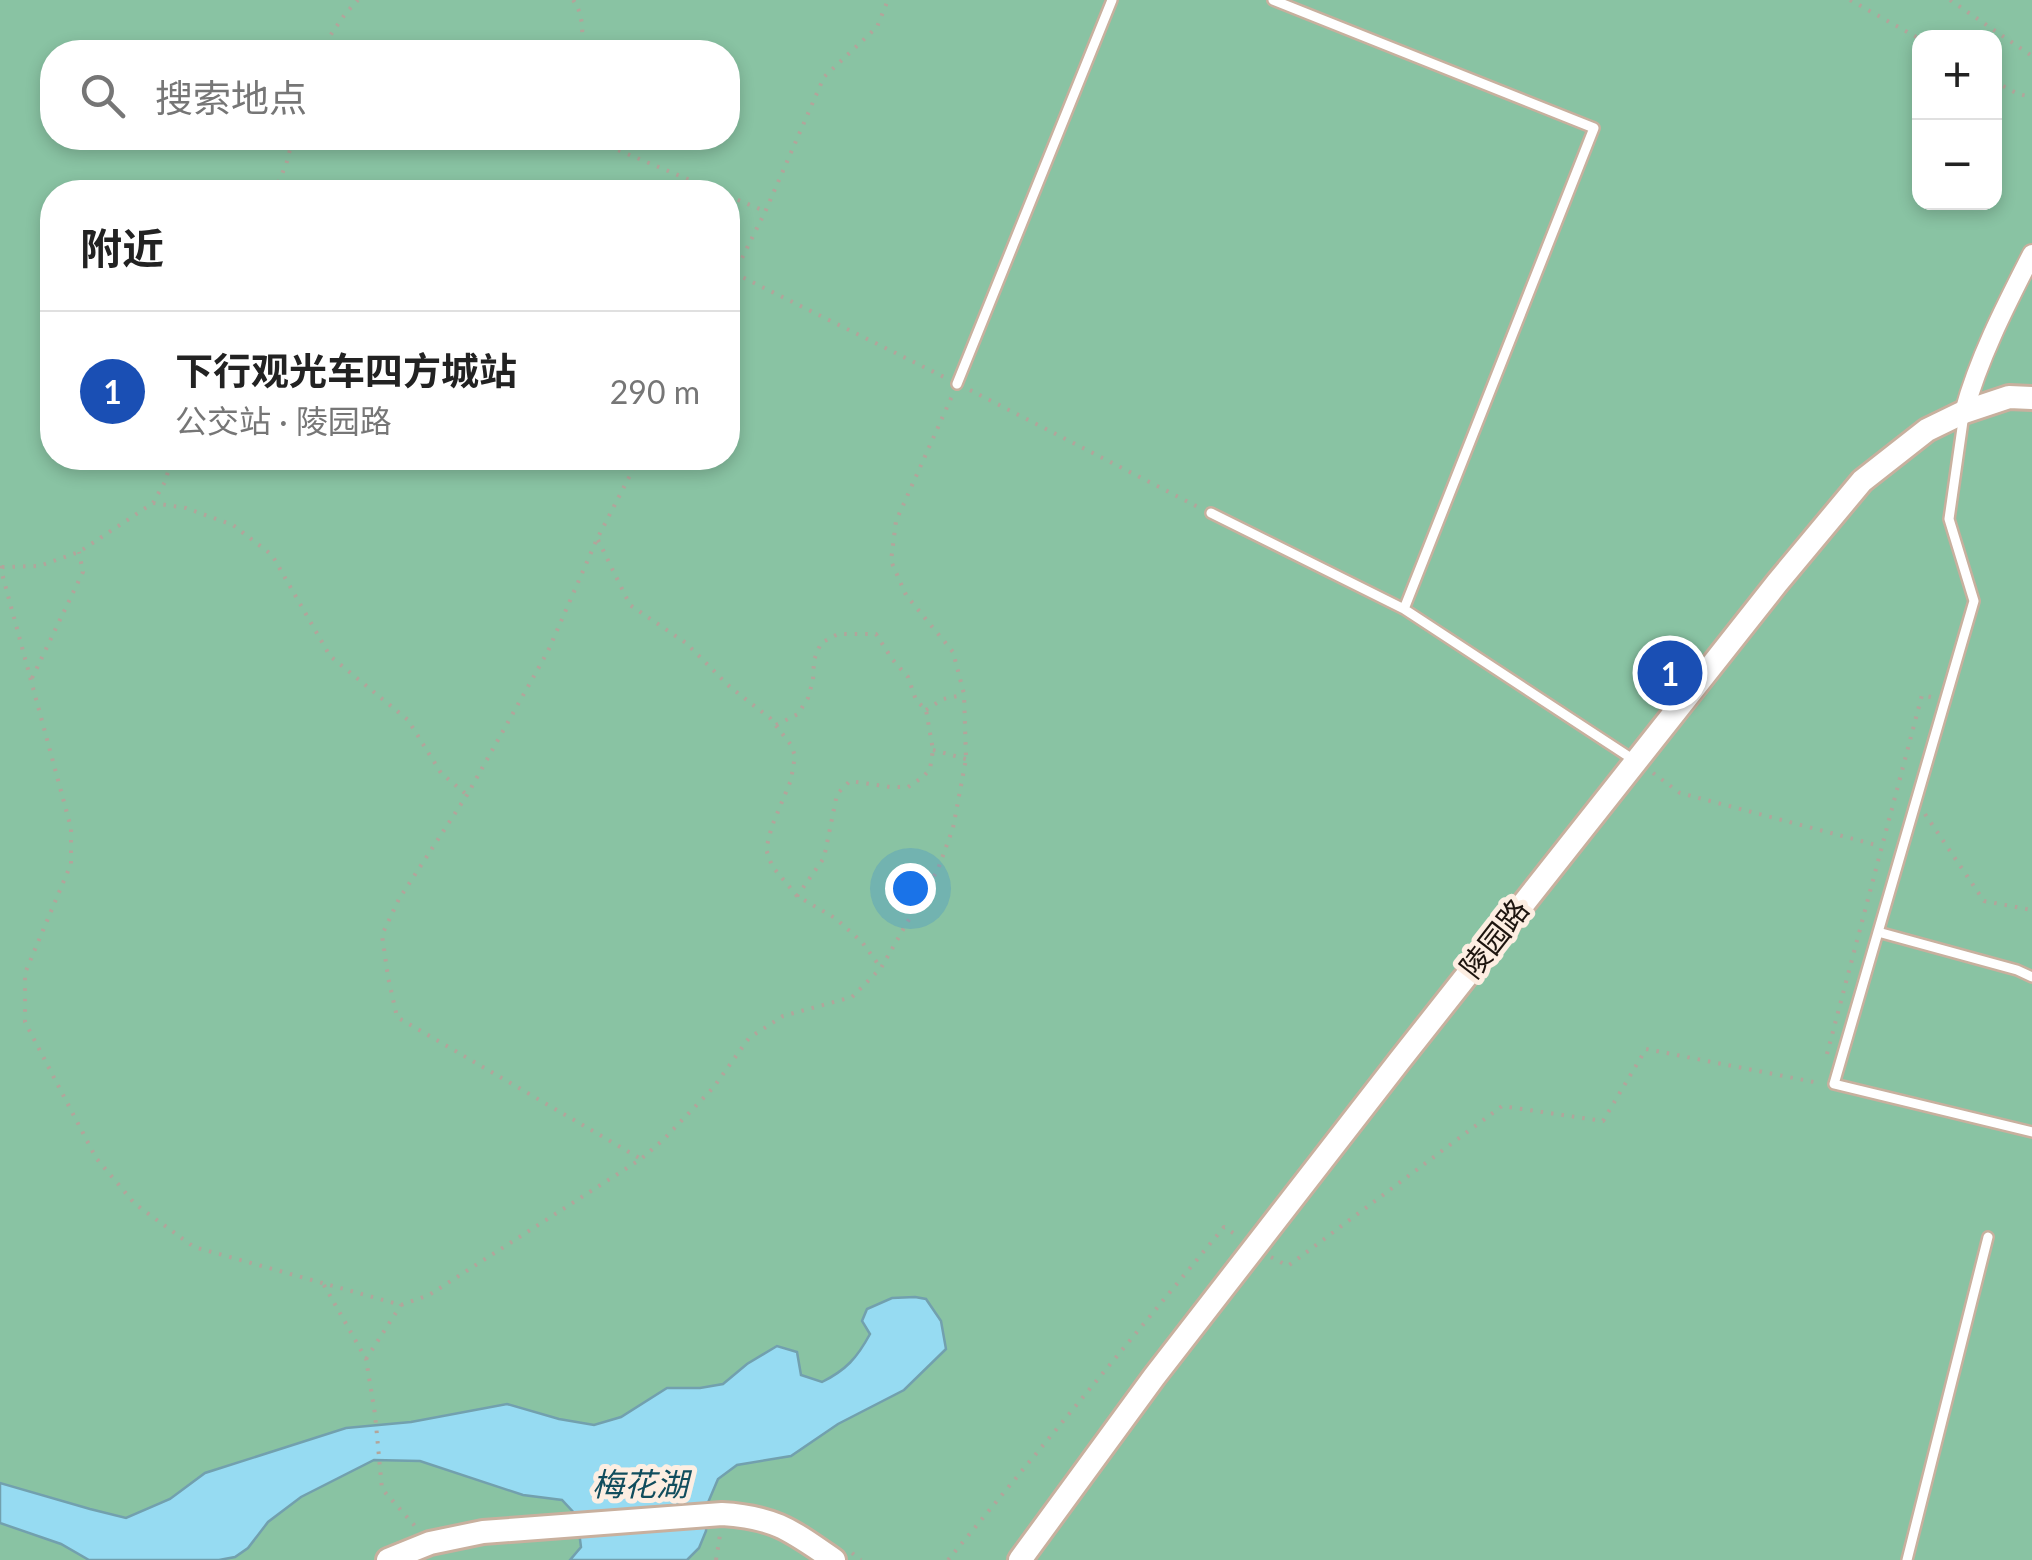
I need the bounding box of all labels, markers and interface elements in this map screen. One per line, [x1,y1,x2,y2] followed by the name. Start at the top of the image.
[1912,30,2002,210] map controls
[1912,30,2002,120] button: +
[40,40,740,150] search box
[75,68,130,123] icon: search
[155,74,307,120] text: 搜索地点
[1912,120,2002,210] button: −
[80,223,164,273] text: 附近
[175,347,517,393] text: 下行观光车四方城站
[103,372,122,411] text: 1
[610,372,700,411] text: 290 m
[175,401,392,440] text: 公交站 · 陵园路
[1638,636,1702,710] pin: 1
[885,863,936,914] your location
[1452,891,1535,984] street label: 陵园路
[592,1464,693,1503] water label: 梅花湖

